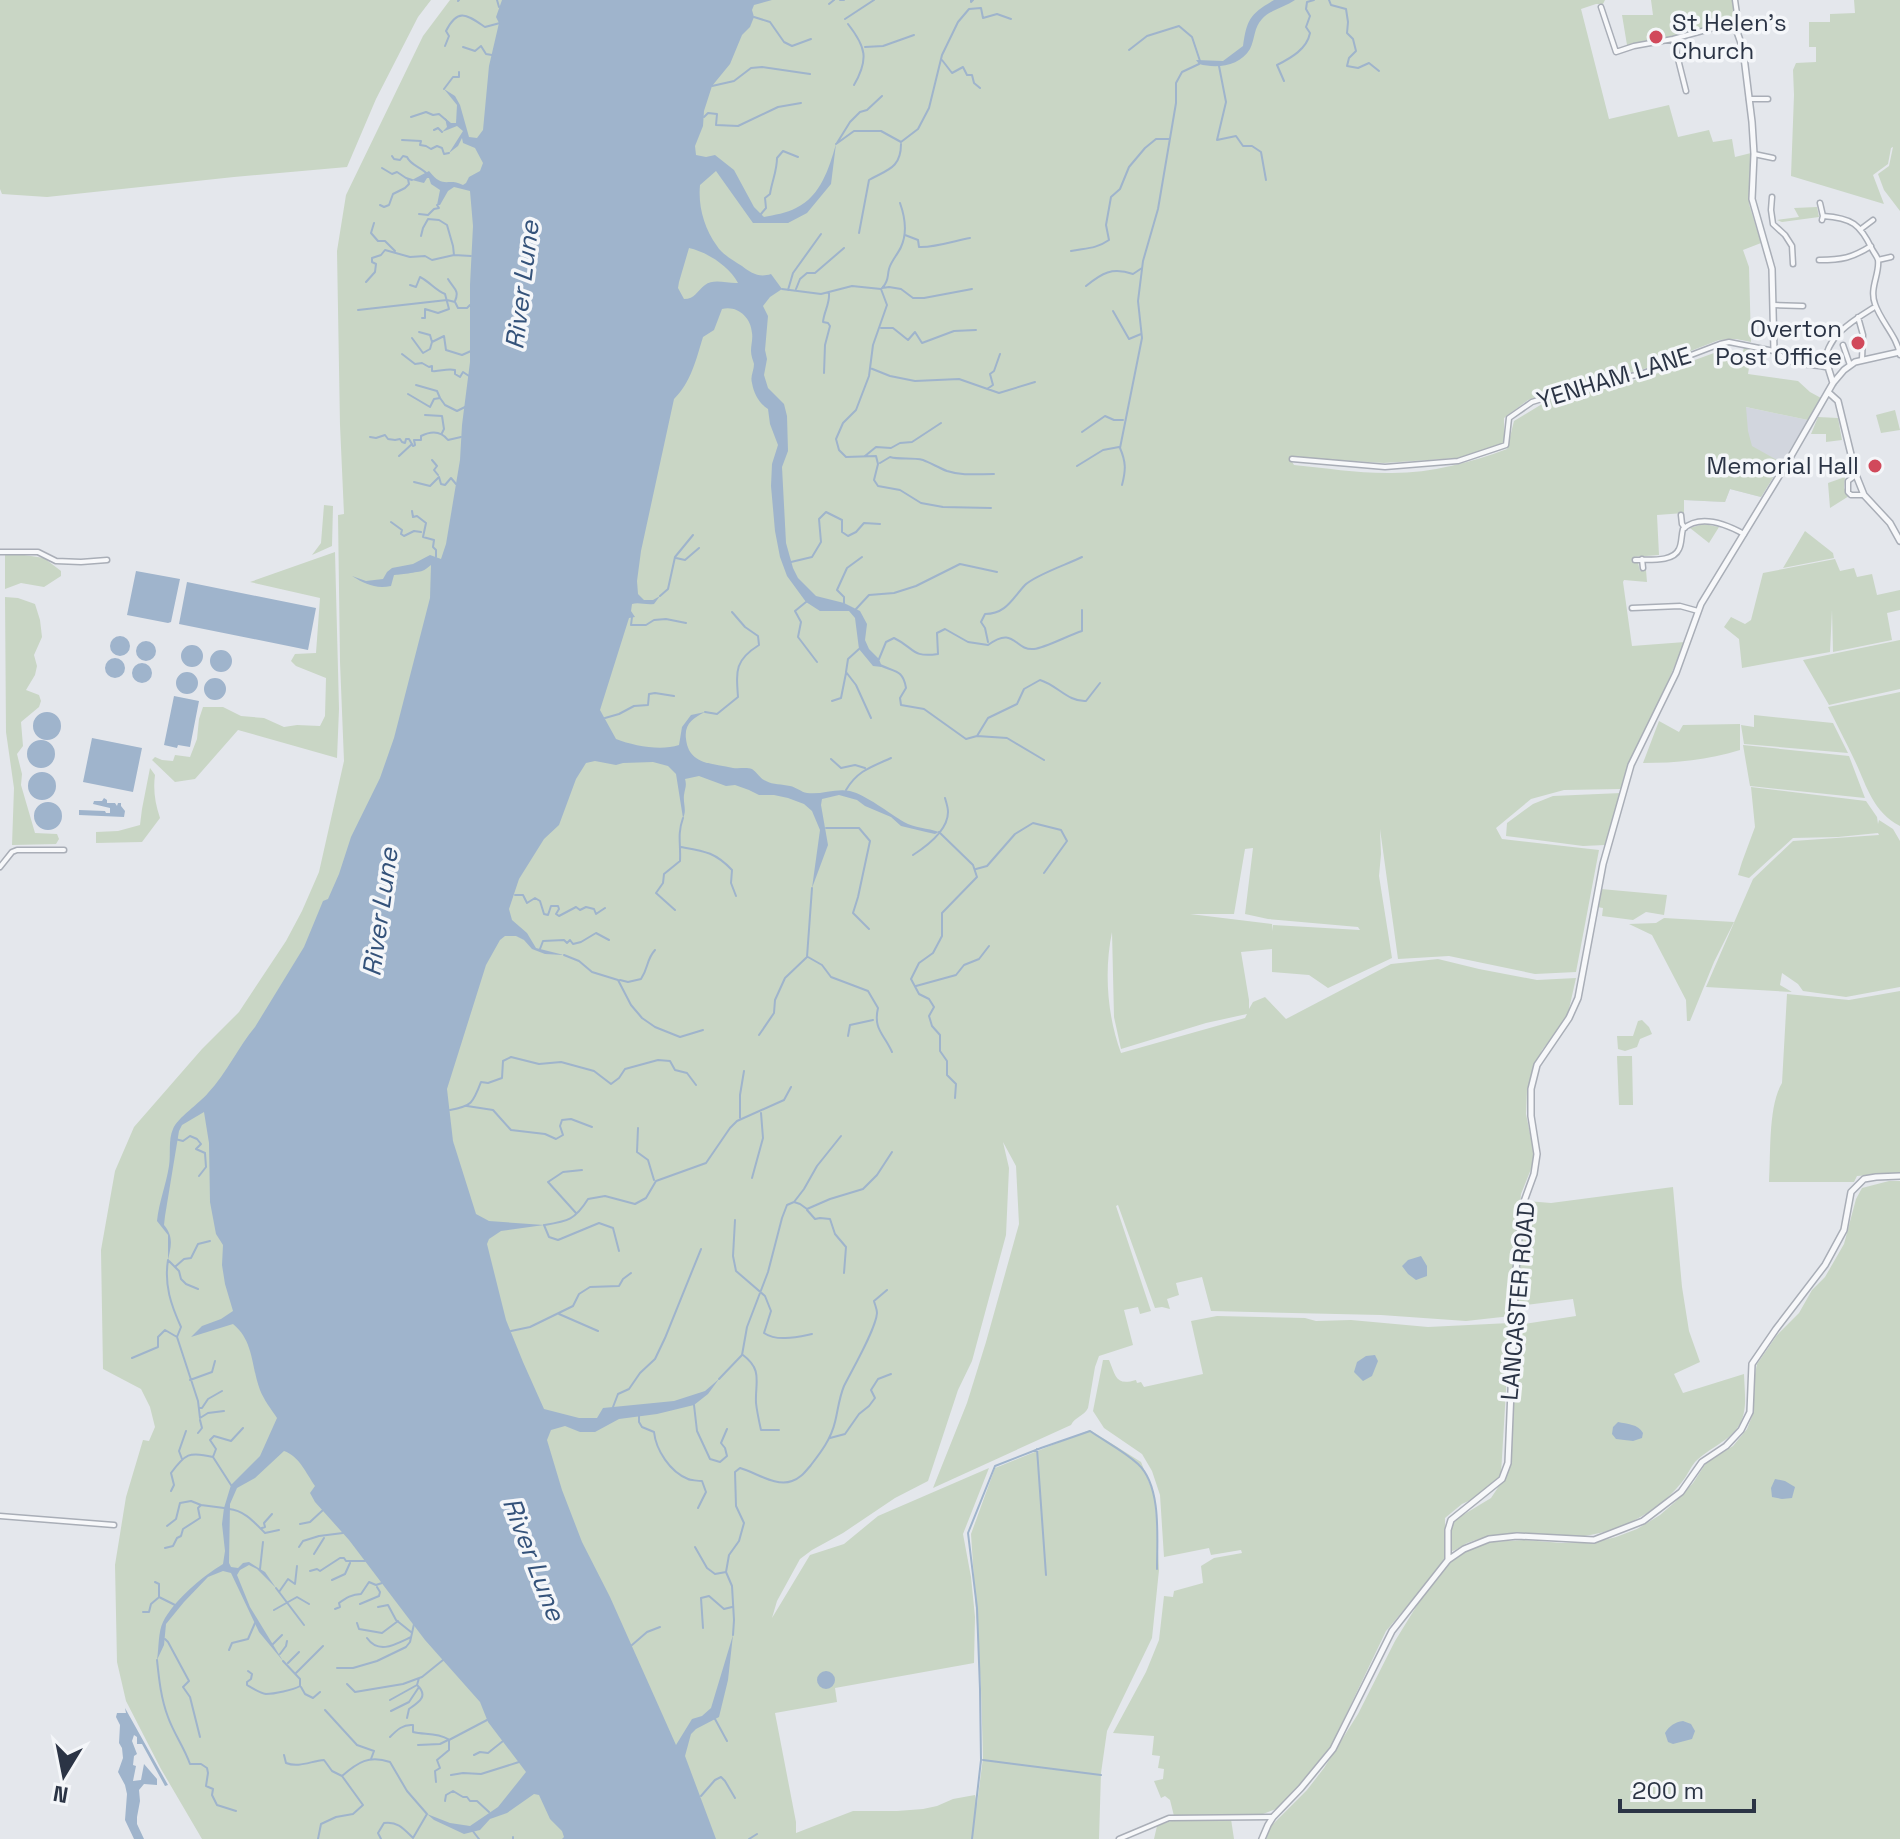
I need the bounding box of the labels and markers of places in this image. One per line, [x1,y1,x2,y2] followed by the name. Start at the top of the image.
[1672,7,1787,66] place label: St Helen's Church
[1647,28,1665,46] marker: St Helen's Church
[1715,313,1842,372] place label: Overton Post Office
[1849,334,1867,352] marker: Overton Post Office
[1706,450,1859,481] place label: Memorial Hall
[1866,457,1884,475] marker: Memorial Hall

